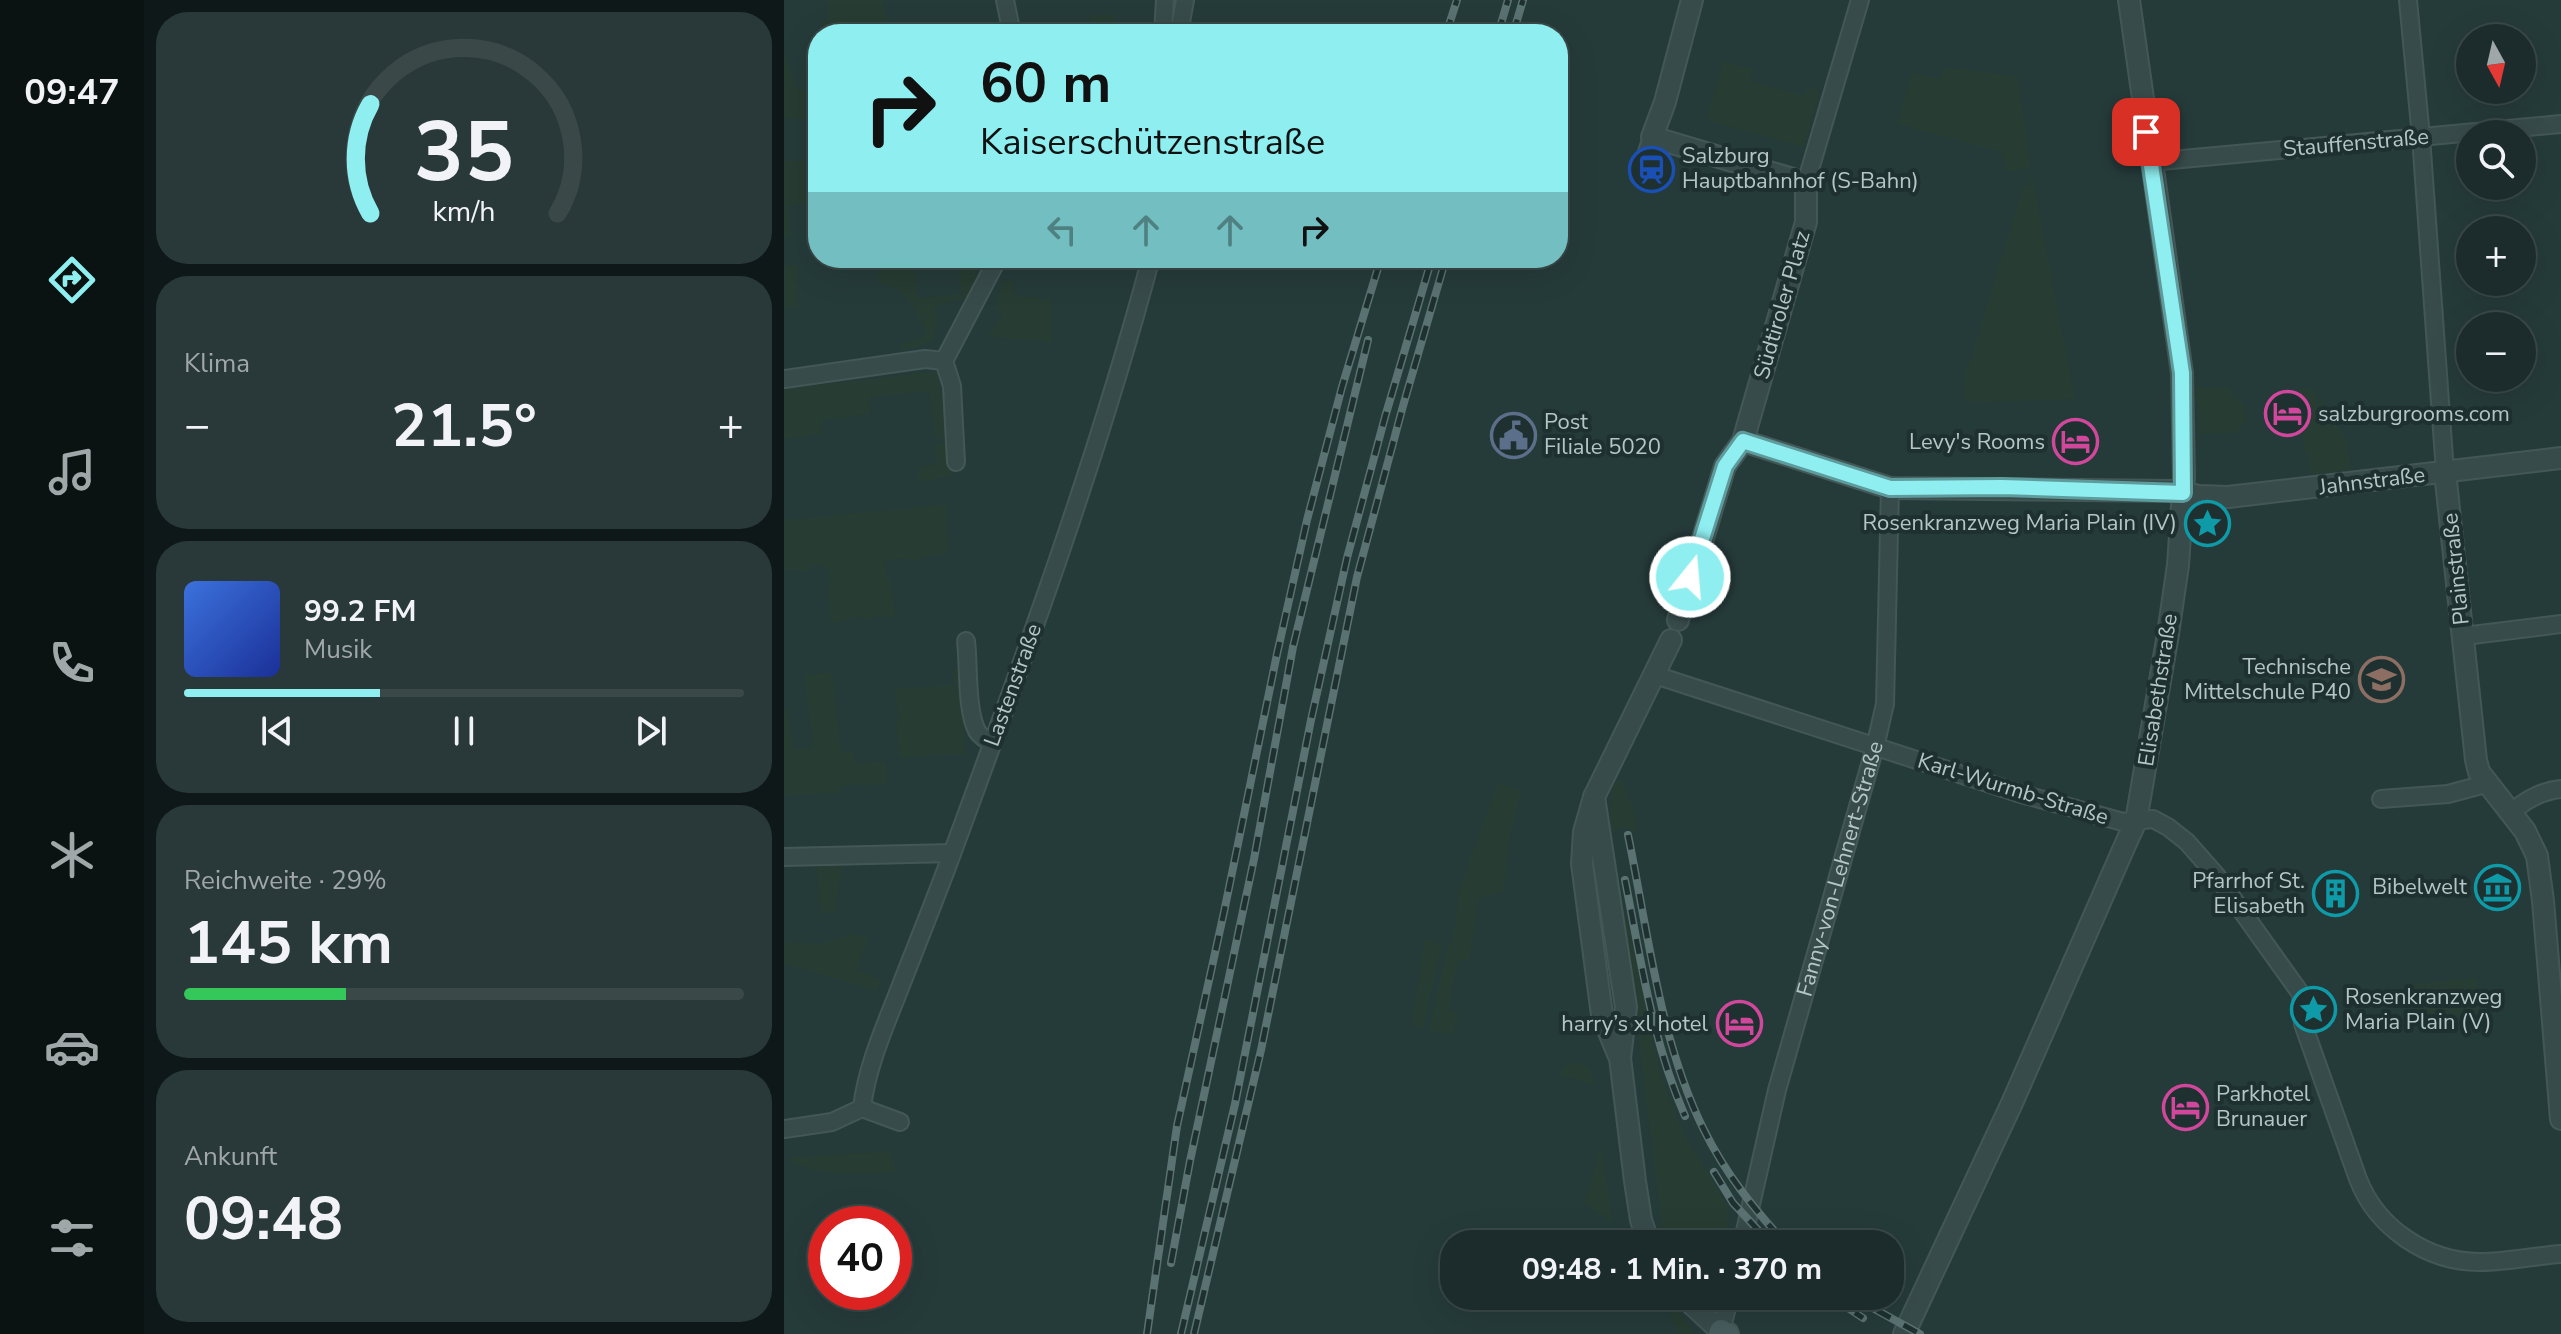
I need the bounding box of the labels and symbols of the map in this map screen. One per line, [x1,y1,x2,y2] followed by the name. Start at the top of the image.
[2456,24,2536,104] north arrow
[2112,98,2180,166] pin
[2282,122,2430,164] street label: Stauffenstraße
[1682,141,1919,196] place label: Salzburg Hauptbahnhof (S-Bahn)
[1627,145,1675,193] station icon: Salzburg Hauptbahnhof (S-Bahn)
[1746,227,1818,383] street label: Südtiroler Platz
[2263,390,2311,438] hotel icon: salzburgrooms.com
[2318,399,2510,429] place label: salzburgrooms.com
[1544,407,1661,462] place label: Post Filiale 5020
[1489,411,1537,459] public building icon: Post Filiale 5020
[2052,418,2100,466] hotel icon: Levy's Rooms
[1909,427,2045,457] place label: Levy's Rooms
[2316,460,2427,503] street label: Jahnstraße
[2184,499,2232,547] place icon: Rosenkranzweg Maria Plain (IV)
[1862,508,2177,538] place label: Rosenkranzweg Maria Plain (IV)
[2435,511,2477,627] street label: Plainstraße
[1648,535,1732,619] position arrow
[2131,611,2185,769] street label: Elisabethstraße
[977,619,1049,751] street label: Lastenstraße
[2184,652,2351,707] place label: Technische Mittelschule P40
[2358,656,2406,704] school or university icon: Technische Mittelschule P40
[1789,738,1891,1000] street label: Fanny-von-Lehnert-Straße
[1914,746,2112,832] street label: Karl-Wurmb-Straße
[2474,863,2522,911] museum icon: Bibelwelt
[2192,866,2305,921] place label: Pfarrhof St. Elisabeth
[2312,870,2360,918] building icon: Pfarrhof St. Elisabeth
[2372,872,2467,902] place label: Bibelwelt
[2345,982,2502,1037] place label: Rosenkranzweg Maria Plain (V)
[2290,986,2338,1034] place icon: Rosenkranzweg Maria Plain (V)
[1715,1000,1763,1048] hotel icon: harry’s xl hotel
[1561,1009,1708,1039] place label: harry’s xl hotel
[2216,1079,2311,1134] place label: Parkhotel Brunauer
[2161,1083,2209,1131] hotel icon: Parkhotel Brunauer
[808,1206,912,1310] speed limit sign: 40

